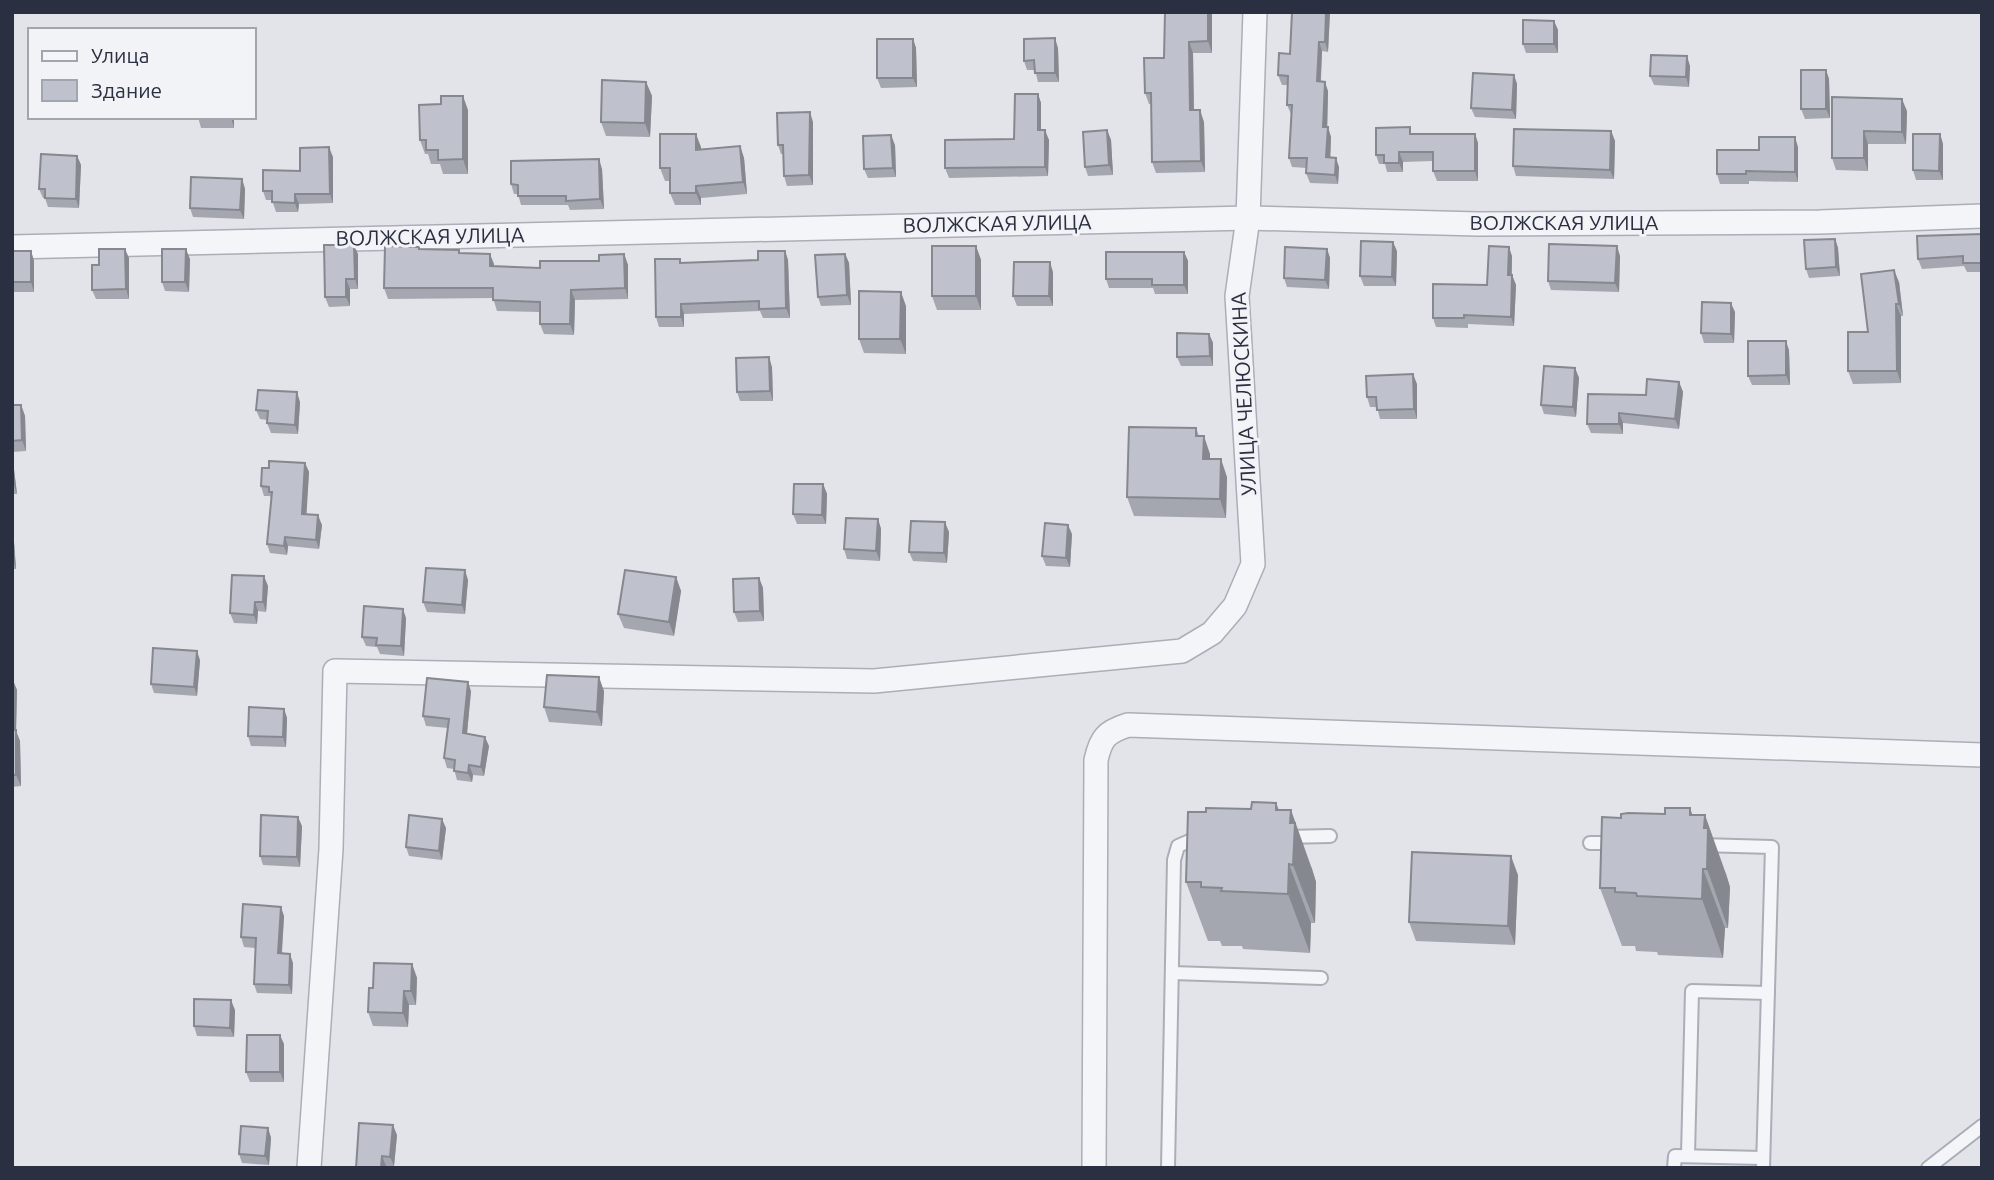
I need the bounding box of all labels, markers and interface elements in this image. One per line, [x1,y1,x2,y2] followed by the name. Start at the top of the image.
[28,28,256,119] legend
[91,43,149,67] text: Улица
[91,78,162,102] text: Здание
[902,209,1092,237] street label: ВОЛЖСКАЯ УЛИЦА
[1470,210,1659,234] street label: ВОЛЖСКАЯ УЛИЦА
[335,222,525,250] street label: ВОЛЖСКАЯ УЛИЦА
[1226,291,1260,496] street label: УЛИЦА ЧЕЛЮСКИНА

